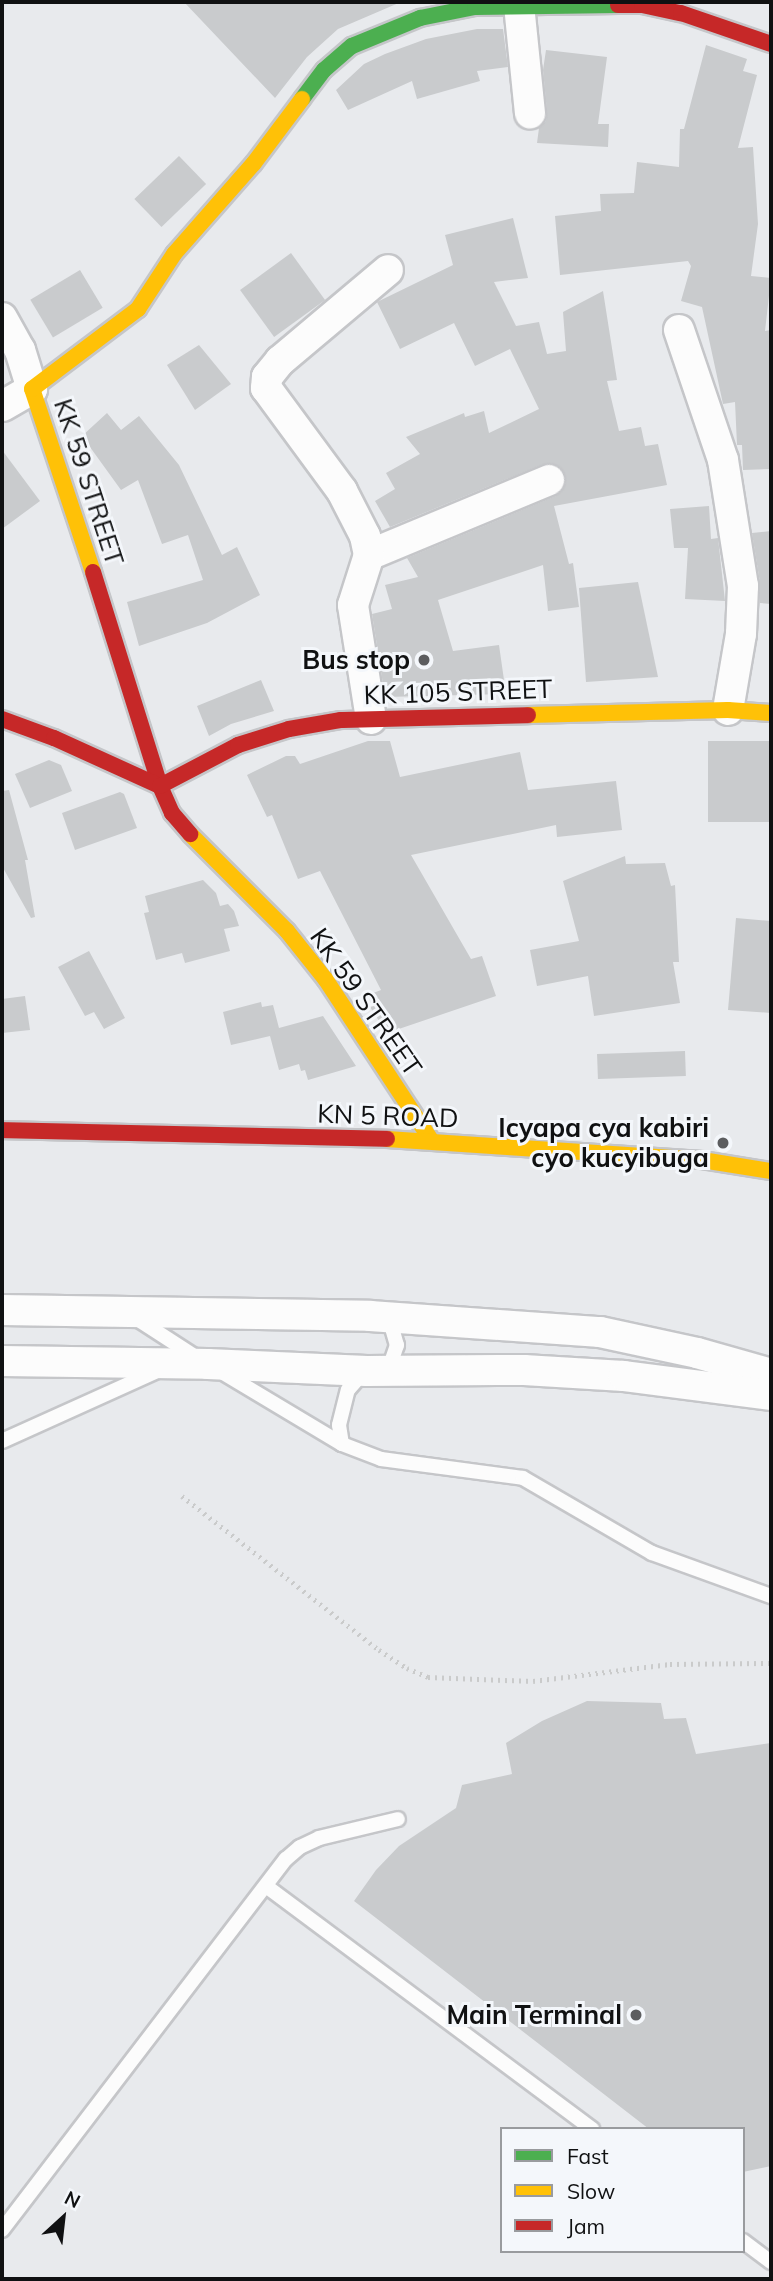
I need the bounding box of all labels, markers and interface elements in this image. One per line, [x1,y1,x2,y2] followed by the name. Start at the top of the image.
[47,395,131,569] street label: KK 59 STREET
[302,644,410,676] place label: Bus stop
[416,652,432,668] marker: Bus stop
[363,673,553,711] street label: KK 105 STREET
[304,922,428,1082] street label: KK 59 STREET
[317,1098,459,1134] street label: KN 5 ROAD
[498,1112,709,1174] place label: Icyapa cya kabiri cyo kucyibuga
[715,1135,731,1151] marker: Icyapa cya kabiri cyo kucyibuga
[446,1999,622,2031] place label: Main Terminal
[628,2007,644,2023] marker: Main Terminal
[500,2127,745,2253] legend
[567,2143,609,2169] text: Fast
[567,2178,615,2204] text: Slow
[28,2183,98,2253] north arrow
[61,2185,84,2213] text: N
[567,2213,605,2239] text: Jam

